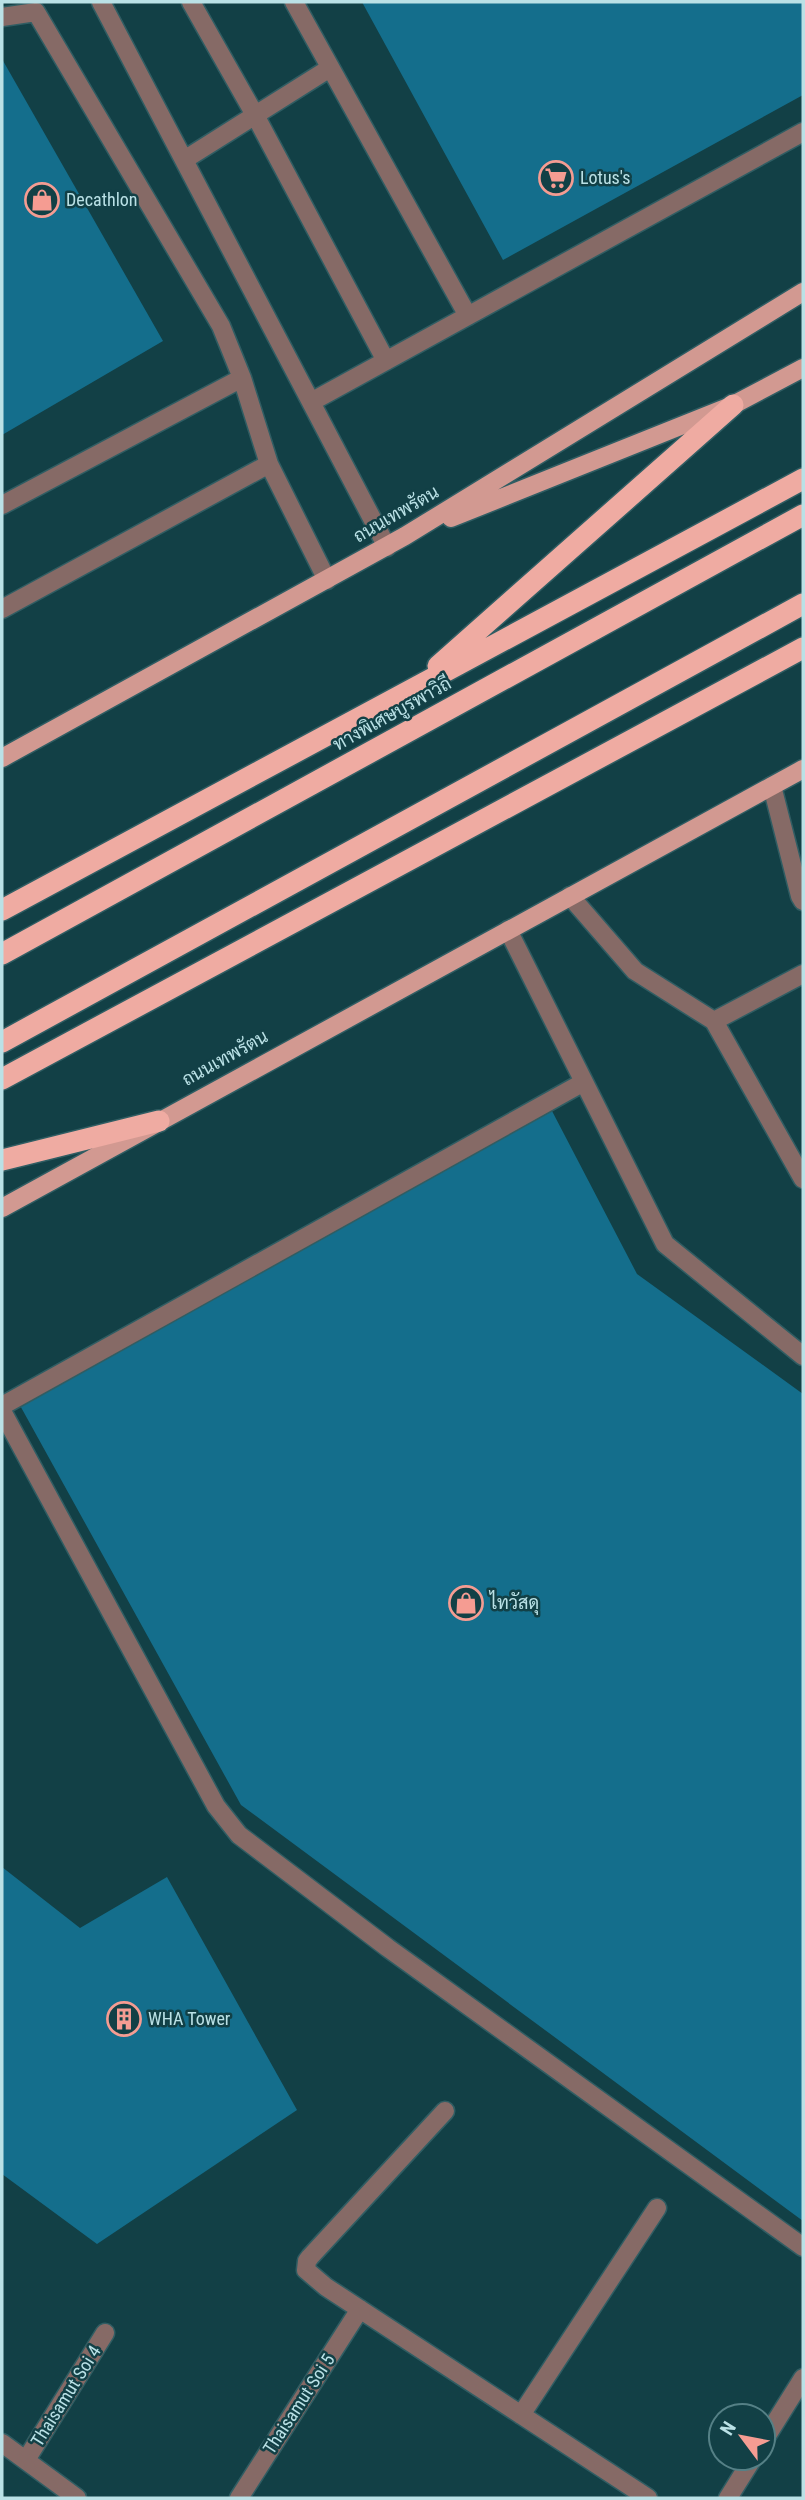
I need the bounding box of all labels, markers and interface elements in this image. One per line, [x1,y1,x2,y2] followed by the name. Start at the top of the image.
[537,159,575,197] supermarket icon: Lotus's
[580,167,630,188] place label: Lotus's
[23,181,61,219] shop icon: Decathlon
[66,189,138,210] place label: Decathlon
[349,481,442,546] street label: ถนนเทพรัตน
[328,671,456,757] street label: ทางพิเศษบูรพาวิถี
[178,1025,271,1090] street label: ถนนเทพรัตน
[447,1584,485,1622] shop icon: ไทวัสดุ
[488,1590,539,1615] place label: ไทวัสดุ
[105,2000,143,2038] building icon: WHA Tower
[148,2008,231,2029] place label: WHA Tower
[26,2341,105,2450] street label: Thaisamut Soi 4
[258,2350,339,2458] street label: Thaisamut Soi 5
[707,2402,777,2472] north arrow
[715,2417,741,2439] text: N

